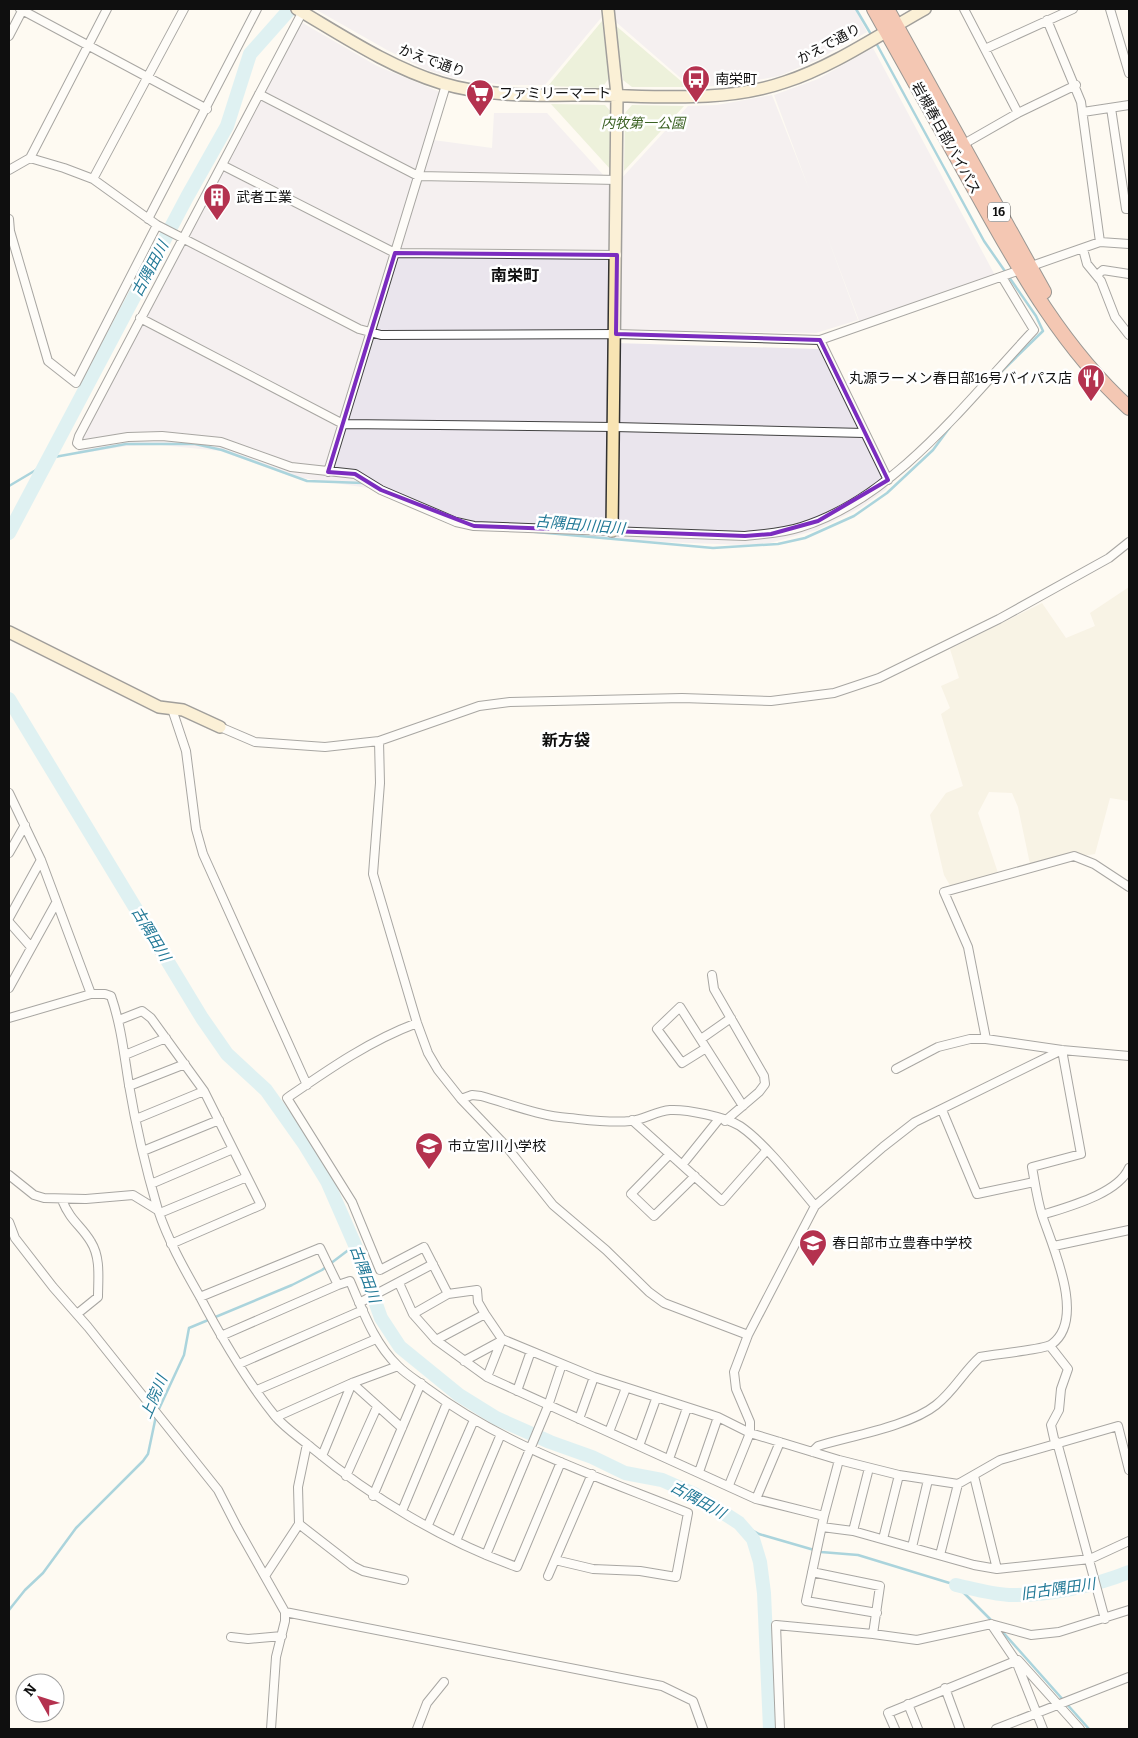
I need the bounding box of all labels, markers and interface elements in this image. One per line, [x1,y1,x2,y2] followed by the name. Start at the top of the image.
[794,20,864,68] street label: かえで通り
[396,41,468,81] street label: かえで通り
[681,64,711,103] bus stop icon: 南栄町
[715,71,757,88] place label: 南栄町
[465,78,495,117] supermarket icon: ファミリーマート
[908,79,984,197] street label: 岩槻春日部バイパス
[499,85,611,102] place label: ファミリーマート
[601,115,687,132] park label: 内牧第一公園
[202,182,232,221] building icon: 武者工業
[236,189,292,206] place label: 武者工業
[988,202,1010,222] road number: 16
[128,237,173,300] water label: 古隅田川
[491,266,539,285] district label: 南栄町
[1076,363,1106,402] restaurant icon: 丸源ラーメン春日部16号バイパス店
[849,370,1072,387] place label: 丸源ラーメン春日部16号バイパス店
[534,512,628,538] water label: 古隅田川旧川
[542,731,590,750] district label: 新方袋
[128,904,175,966] water label: 古隅田川
[414,1131,444,1170] school or university icon: 市立宮川小学校
[448,1138,546,1155] place label: 市立宮川小学校
[798,1228,828,1267] school or university icon: 春日部市立豊春中学校
[832,1235,972,1252] place label: 春日部市立豊春中学校
[346,1243,384,1307] water label: 古隅田川
[137,1371,172,1421] water label: 上院川
[667,1478,730,1523] water label: 古隅田川
[1020,1575,1098,1603] water label: 旧古隅田川
[15,1673,65,1723] north arrow
[20,1680,40,1700] text: N

